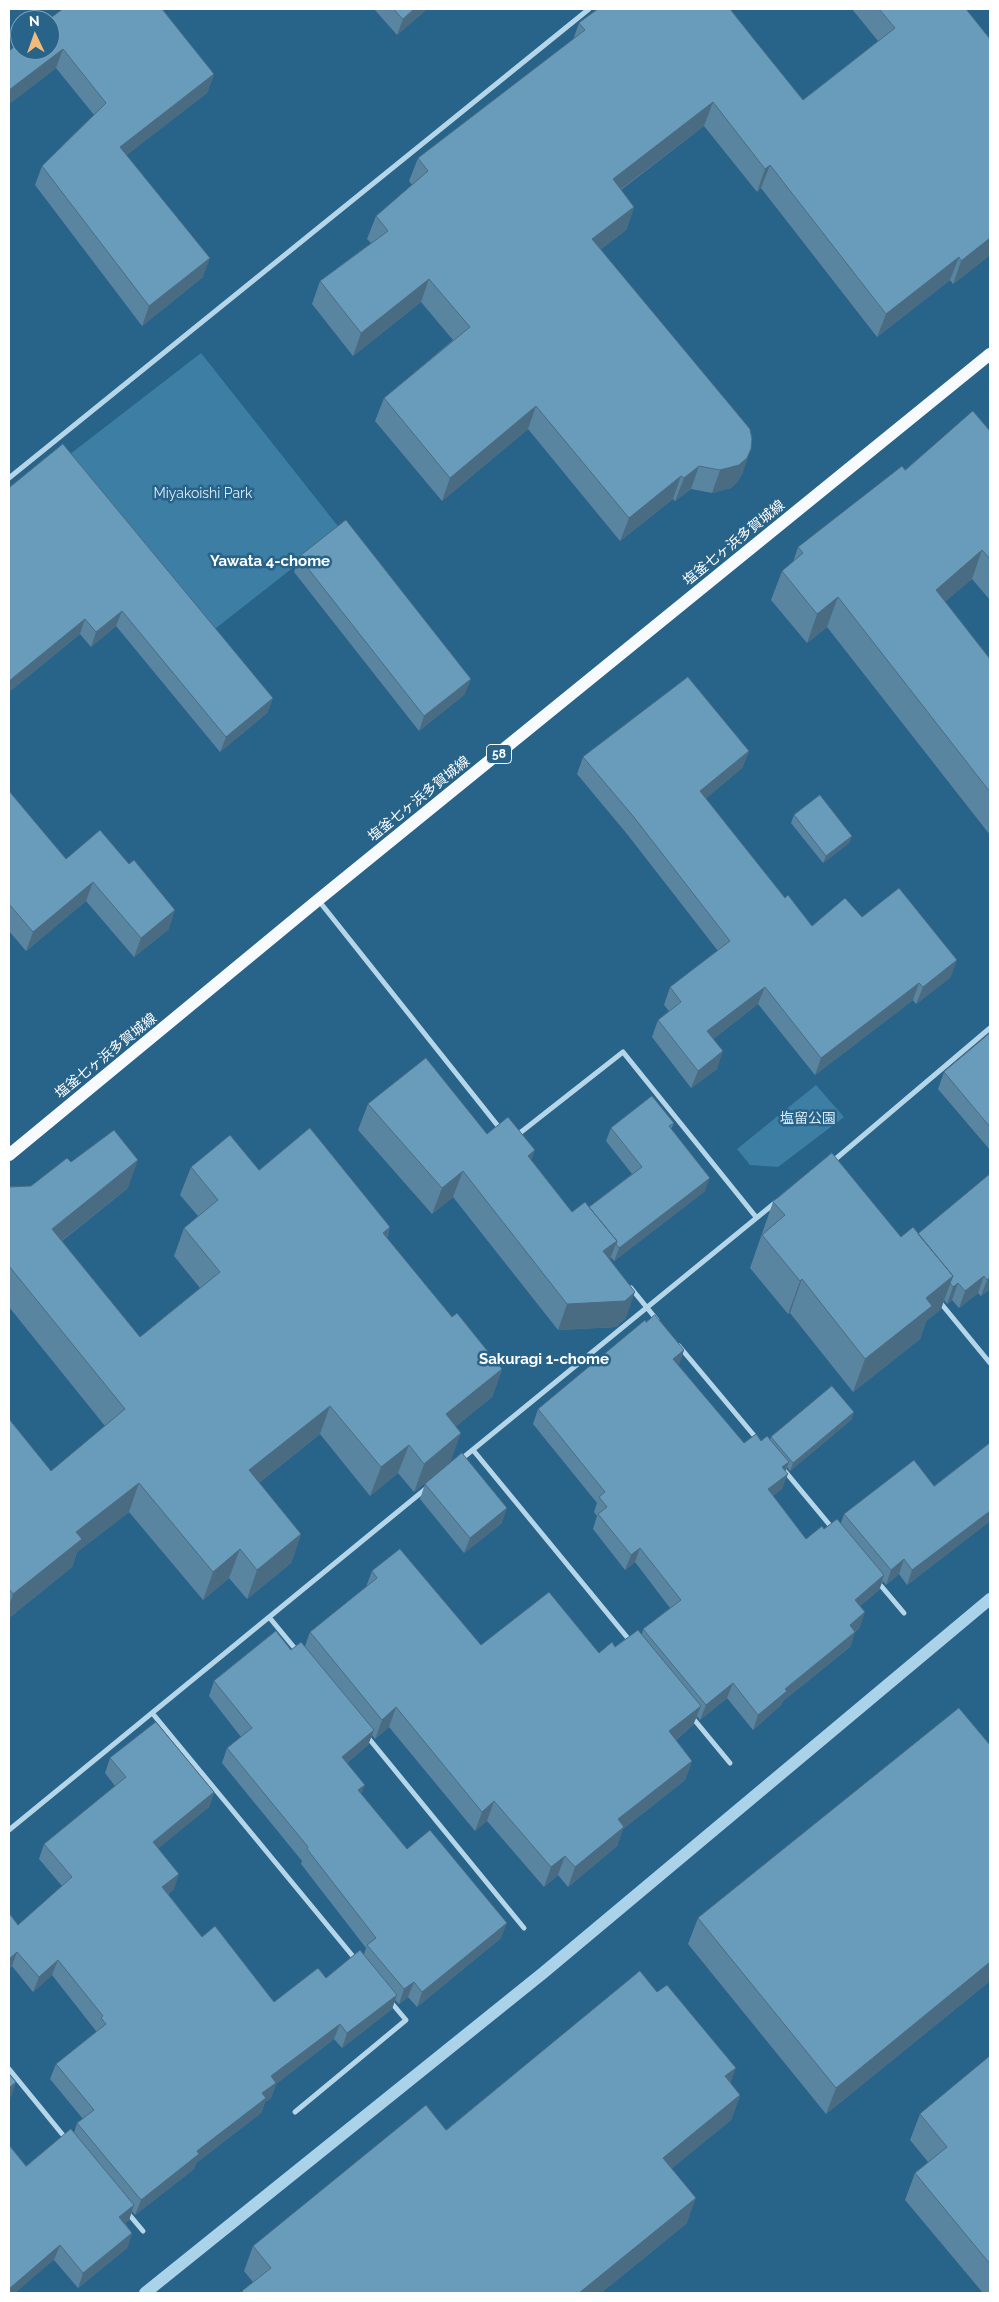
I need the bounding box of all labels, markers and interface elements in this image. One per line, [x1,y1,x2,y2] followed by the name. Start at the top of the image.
[10,10,60,60] north arrow
[29,13,40,29] text: N
[154,486,252,502] park label: Miyakoishi Park
[680,497,788,589] street label: 塩釜七ヶ浜多賀城線
[210,552,330,570] district label: Yawata 4-chome
[486,744,512,764] road number: 58
[365,753,473,845] street label: 塩釜七ヶ浜多賀城線
[52,1010,160,1102] street label: 塩釜七ヶ浜多賀城線
[780,1111,836,1127] park label: 塩留公園
[479,1350,609,1368] district label: Sakuragi 1-chome

